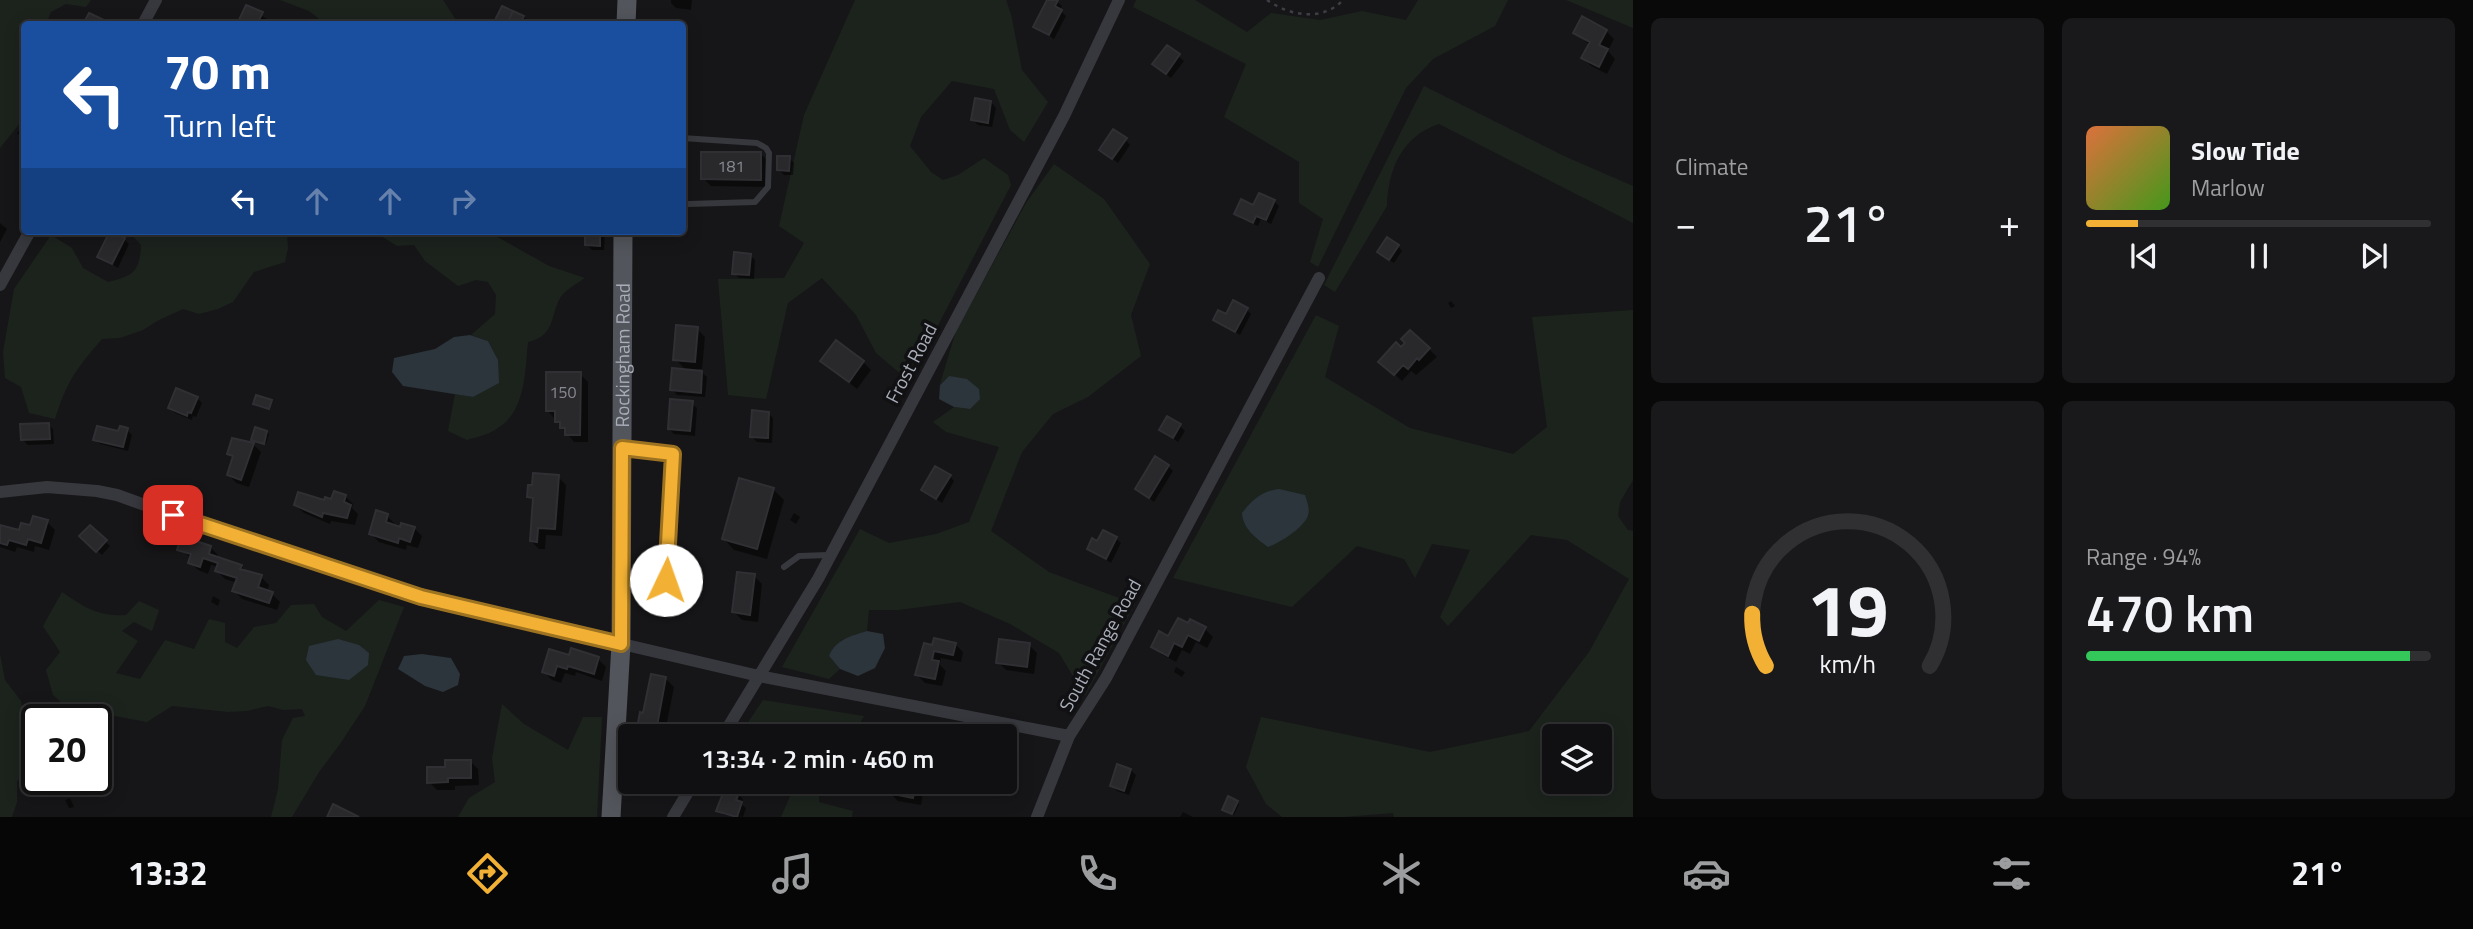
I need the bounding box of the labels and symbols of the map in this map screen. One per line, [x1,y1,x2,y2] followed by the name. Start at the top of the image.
[718,154,744,178] house number: 181
[607,283,637,427] street label: Rockingham Road
[877,318,944,408] street label: Frost Road
[550,380,576,404] house number: 150
[143,485,203,545] pin
[629,543,703,617] position arrow
[1051,573,1148,716] street label: South Range Road
[21,704,112,795] speed limit sign: 20

